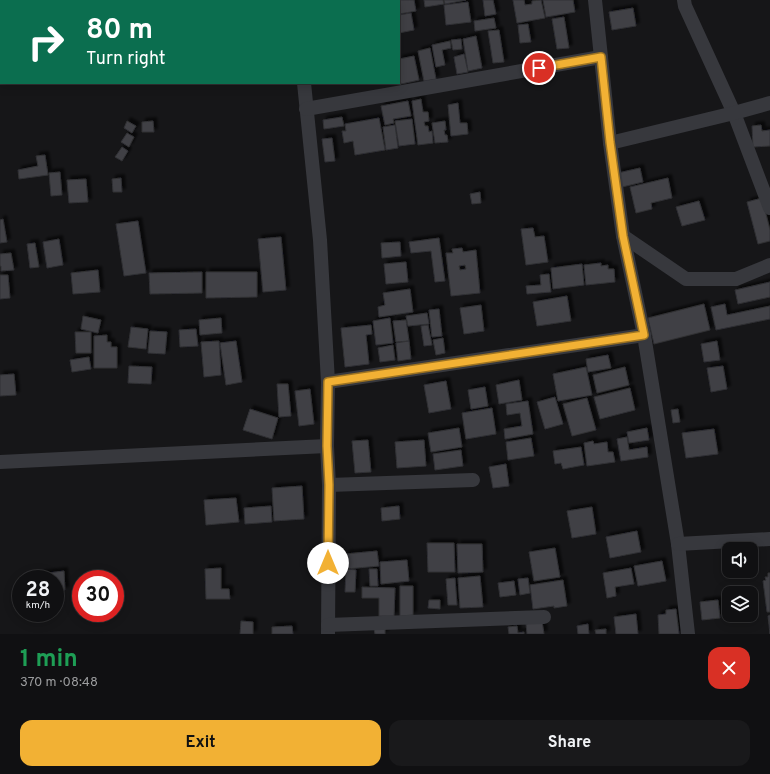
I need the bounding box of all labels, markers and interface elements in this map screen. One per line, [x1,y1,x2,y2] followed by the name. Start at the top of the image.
[86,13,153,49] text: 80 m
[20,16,72,68] icon: right
[86,48,166,71] text: Turn right
[522,51,556,85] pin
[528,57,550,79] icon: arrive
[307,542,349,584] position arrow
[722,542,758,622] map controls
[722,542,758,578] button: sound
[72,570,124,622] speed limit sign: 30
[26,578,50,604] text: 28
[722,586,758,622] button: layers
[26,599,50,612] text: km/h
[20,645,78,675] text: 1 min
[708,647,750,689] button: close
[20,675,98,691] text: 370 m · 08:48
[20,720,381,766] button: Exit
[389,720,750,766] button: Share

